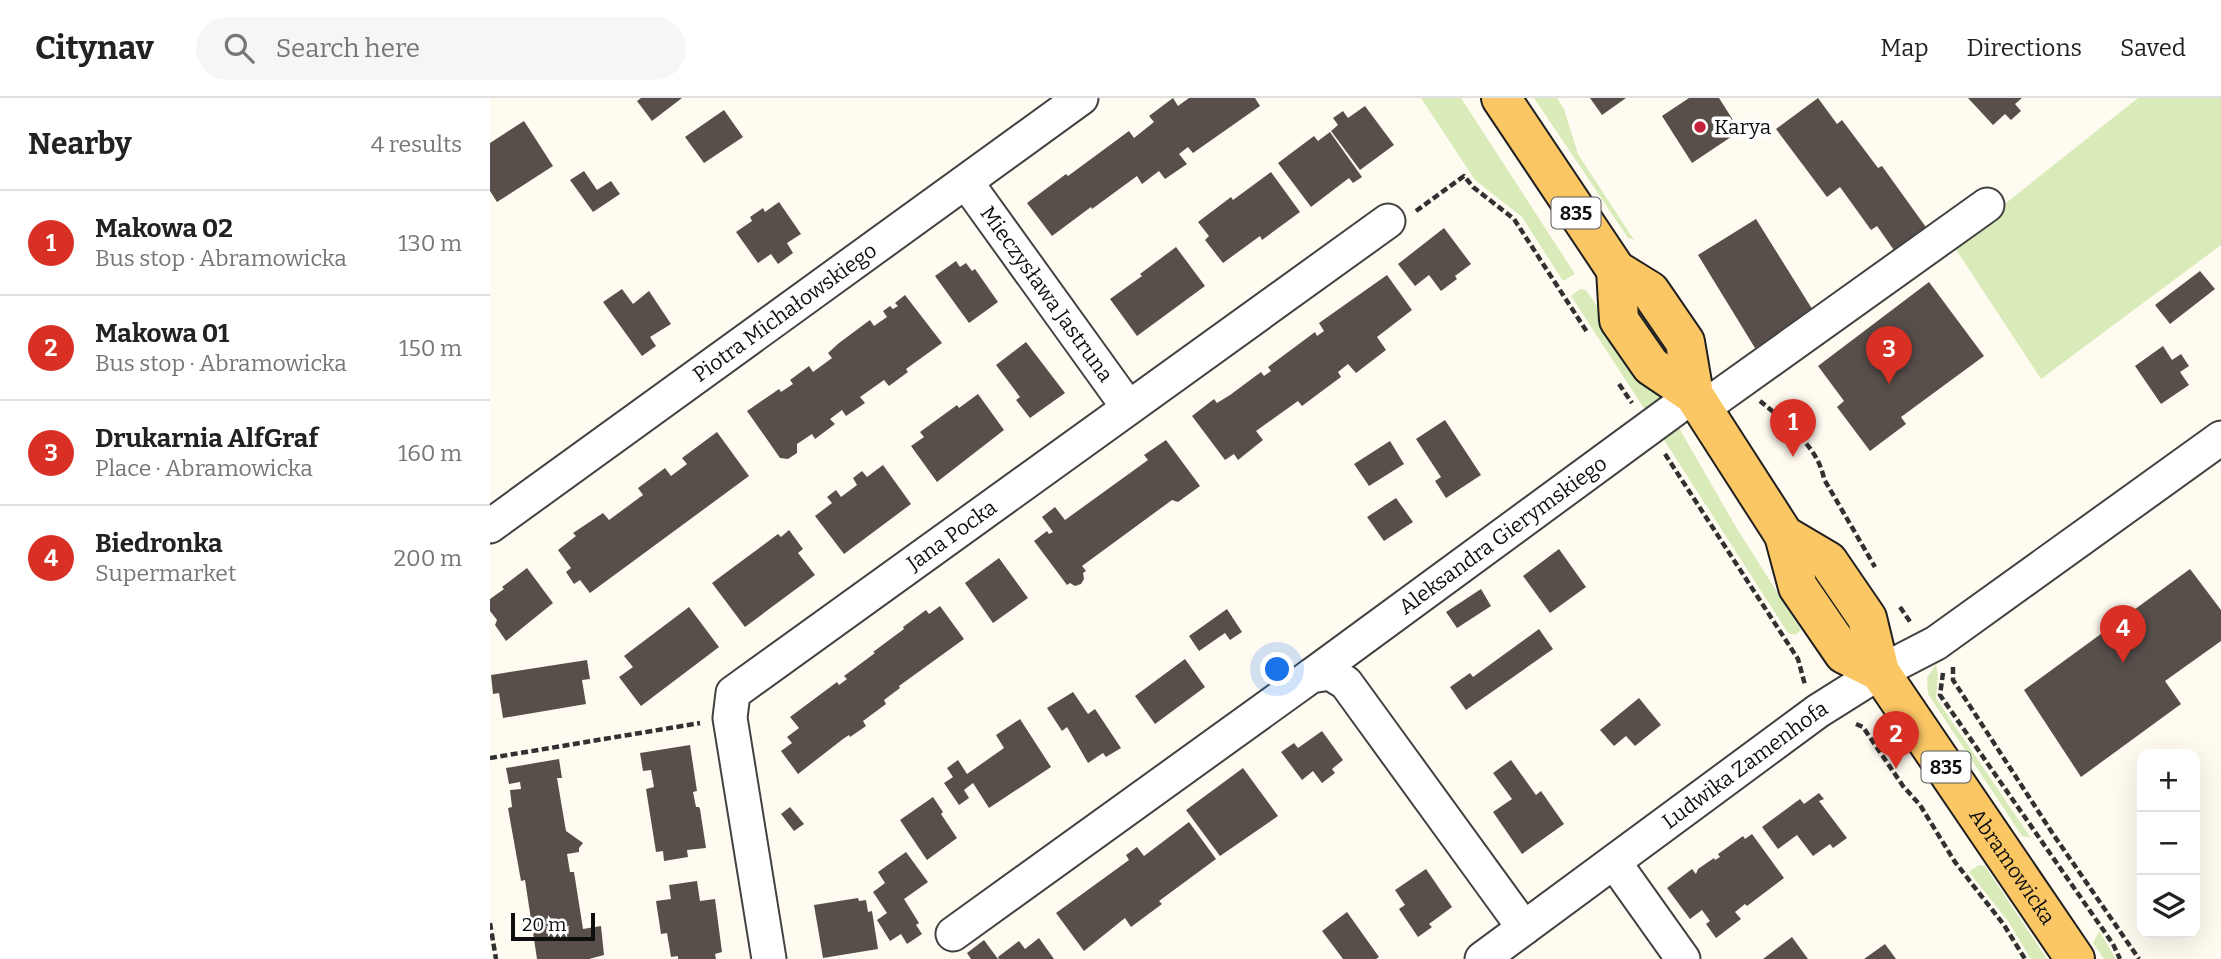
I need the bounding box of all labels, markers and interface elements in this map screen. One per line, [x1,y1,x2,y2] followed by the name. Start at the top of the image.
[196,17,686,80] search box
[35,28,154,68] text: Citynav
[220,29,258,67] icon: search
[276,33,420,64] text: Search here
[1880,34,1929,62] text: Map
[1967,34,2082,62] text: Directions
[2120,34,2186,62] text: Saved
[1714,114,1772,140] place label: Karya
[1692,119,1708,135] marker: Karya
[28,126,132,162] text: Nearby
[371,130,462,158] text: 4 results
[1552,197,1600,228] road number: 835
[975,201,1119,387] street label: Mieczysława Jastruna
[95,213,233,244] text: Makowa 02
[46,229,56,257] text: 1
[398,229,462,257] text: 130 m
[688,237,882,388] street label: Piotra Michałowskiego
[95,244,347,272] text: Bus stop · Abramowicka
[95,318,229,349] text: Makowa 01
[1866,326,1912,384] pin: 3
[45,334,57,362] text: 2
[399,334,462,362] text: 150 m
[95,349,347,377] text: Bus stop · Abramowicka
[1770,399,1816,457] pin: 1
[95,423,318,454] text: Drukarnia AlfGraf
[44,439,58,467] text: 3
[398,439,462,467] text: 160 m
[1394,450,1612,620] street label: Aleksandra Gierymskiego
[95,454,313,482] text: Place · Abramowicka
[901,494,1002,577] street label: Jana Pocka
[95,528,223,559] text: Biedronka
[44,544,58,572] text: 4
[393,544,462,572] text: 200 m
[95,559,236,587] text: Supermarket
[2100,605,2146,663] pin: 4
[1260,652,1294,686] your location
[1657,695,1833,834] street label: Ludwika Zamenhofa
[1873,711,1919,769] pin: 2
[2137,749,2200,938] map controls
[2137,749,2200,812] button: +
[1922,752,1970,782] road number: 835
[1964,804,2061,930] street label: Abramowicka
[2137,812,2200,875] button: −
[2137,875,2200,938] button: layers
[511,910,595,942] scale bar
[522,913,566,936] text: 20 m

